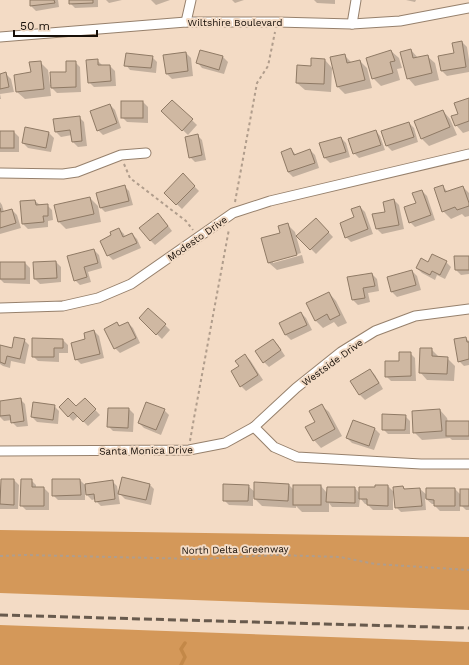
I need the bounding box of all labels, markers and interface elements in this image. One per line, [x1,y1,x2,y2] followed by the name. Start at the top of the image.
[14,12,97,38] scale bar
[188,17,282,28] street label: Wiltshire Boulevard
[20,19,50,33] text: 50 m
[165,214,229,263] street label: Modesto Drive
[300,336,365,388] street label: Westside Drive
[99,444,193,457] street label: Santa Monica Drive
[181,543,290,556] street label: North Delta Greenway

